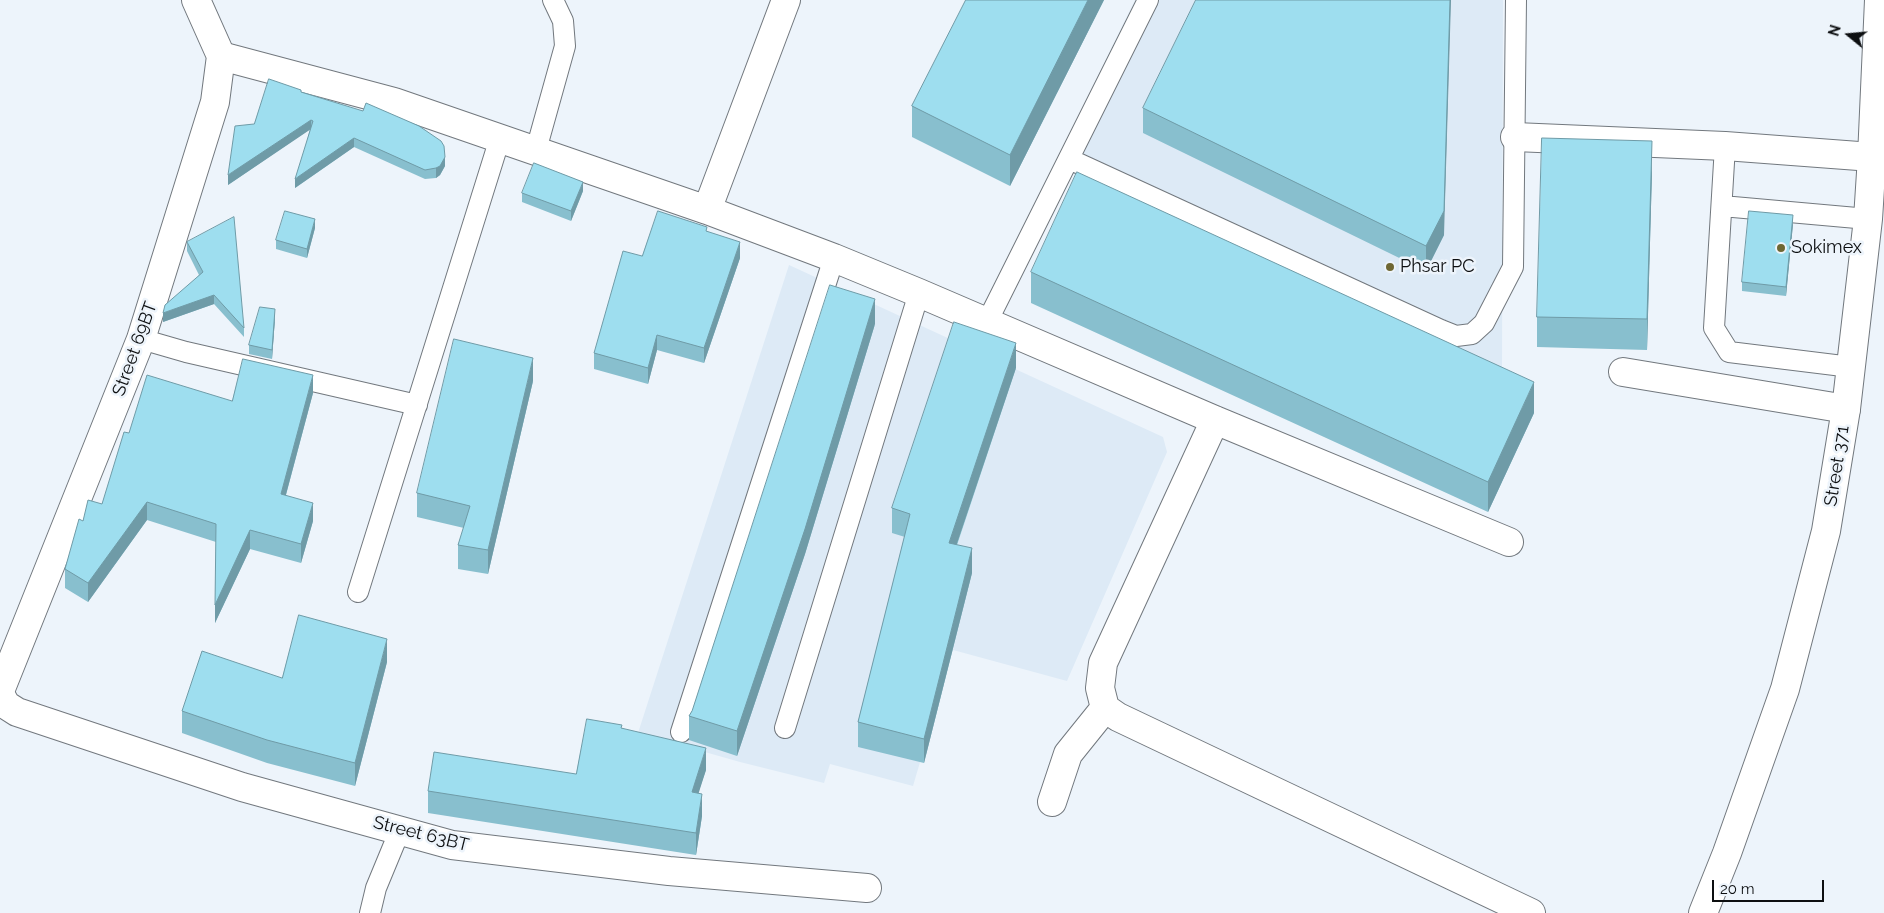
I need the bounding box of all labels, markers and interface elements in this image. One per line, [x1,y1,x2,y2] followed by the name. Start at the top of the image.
[1824,10,1874,60] north arrow
[1825,23,1844,38] text: N
[1791,237,1862,259] place label: Sokimex
[1775,242,1787,254] marker: Sokimex
[1400,256,1475,278] place label: Phsar PC
[1384,261,1396,273] marker: Phsar PC
[108,299,162,399] street label: Street 69BT
[1820,424,1854,508] street label: Street 371
[371,812,471,856] street label: Street 63BT
[1714,870,1826,902] scale bar
[1720,880,1755,898] text: 20 m

